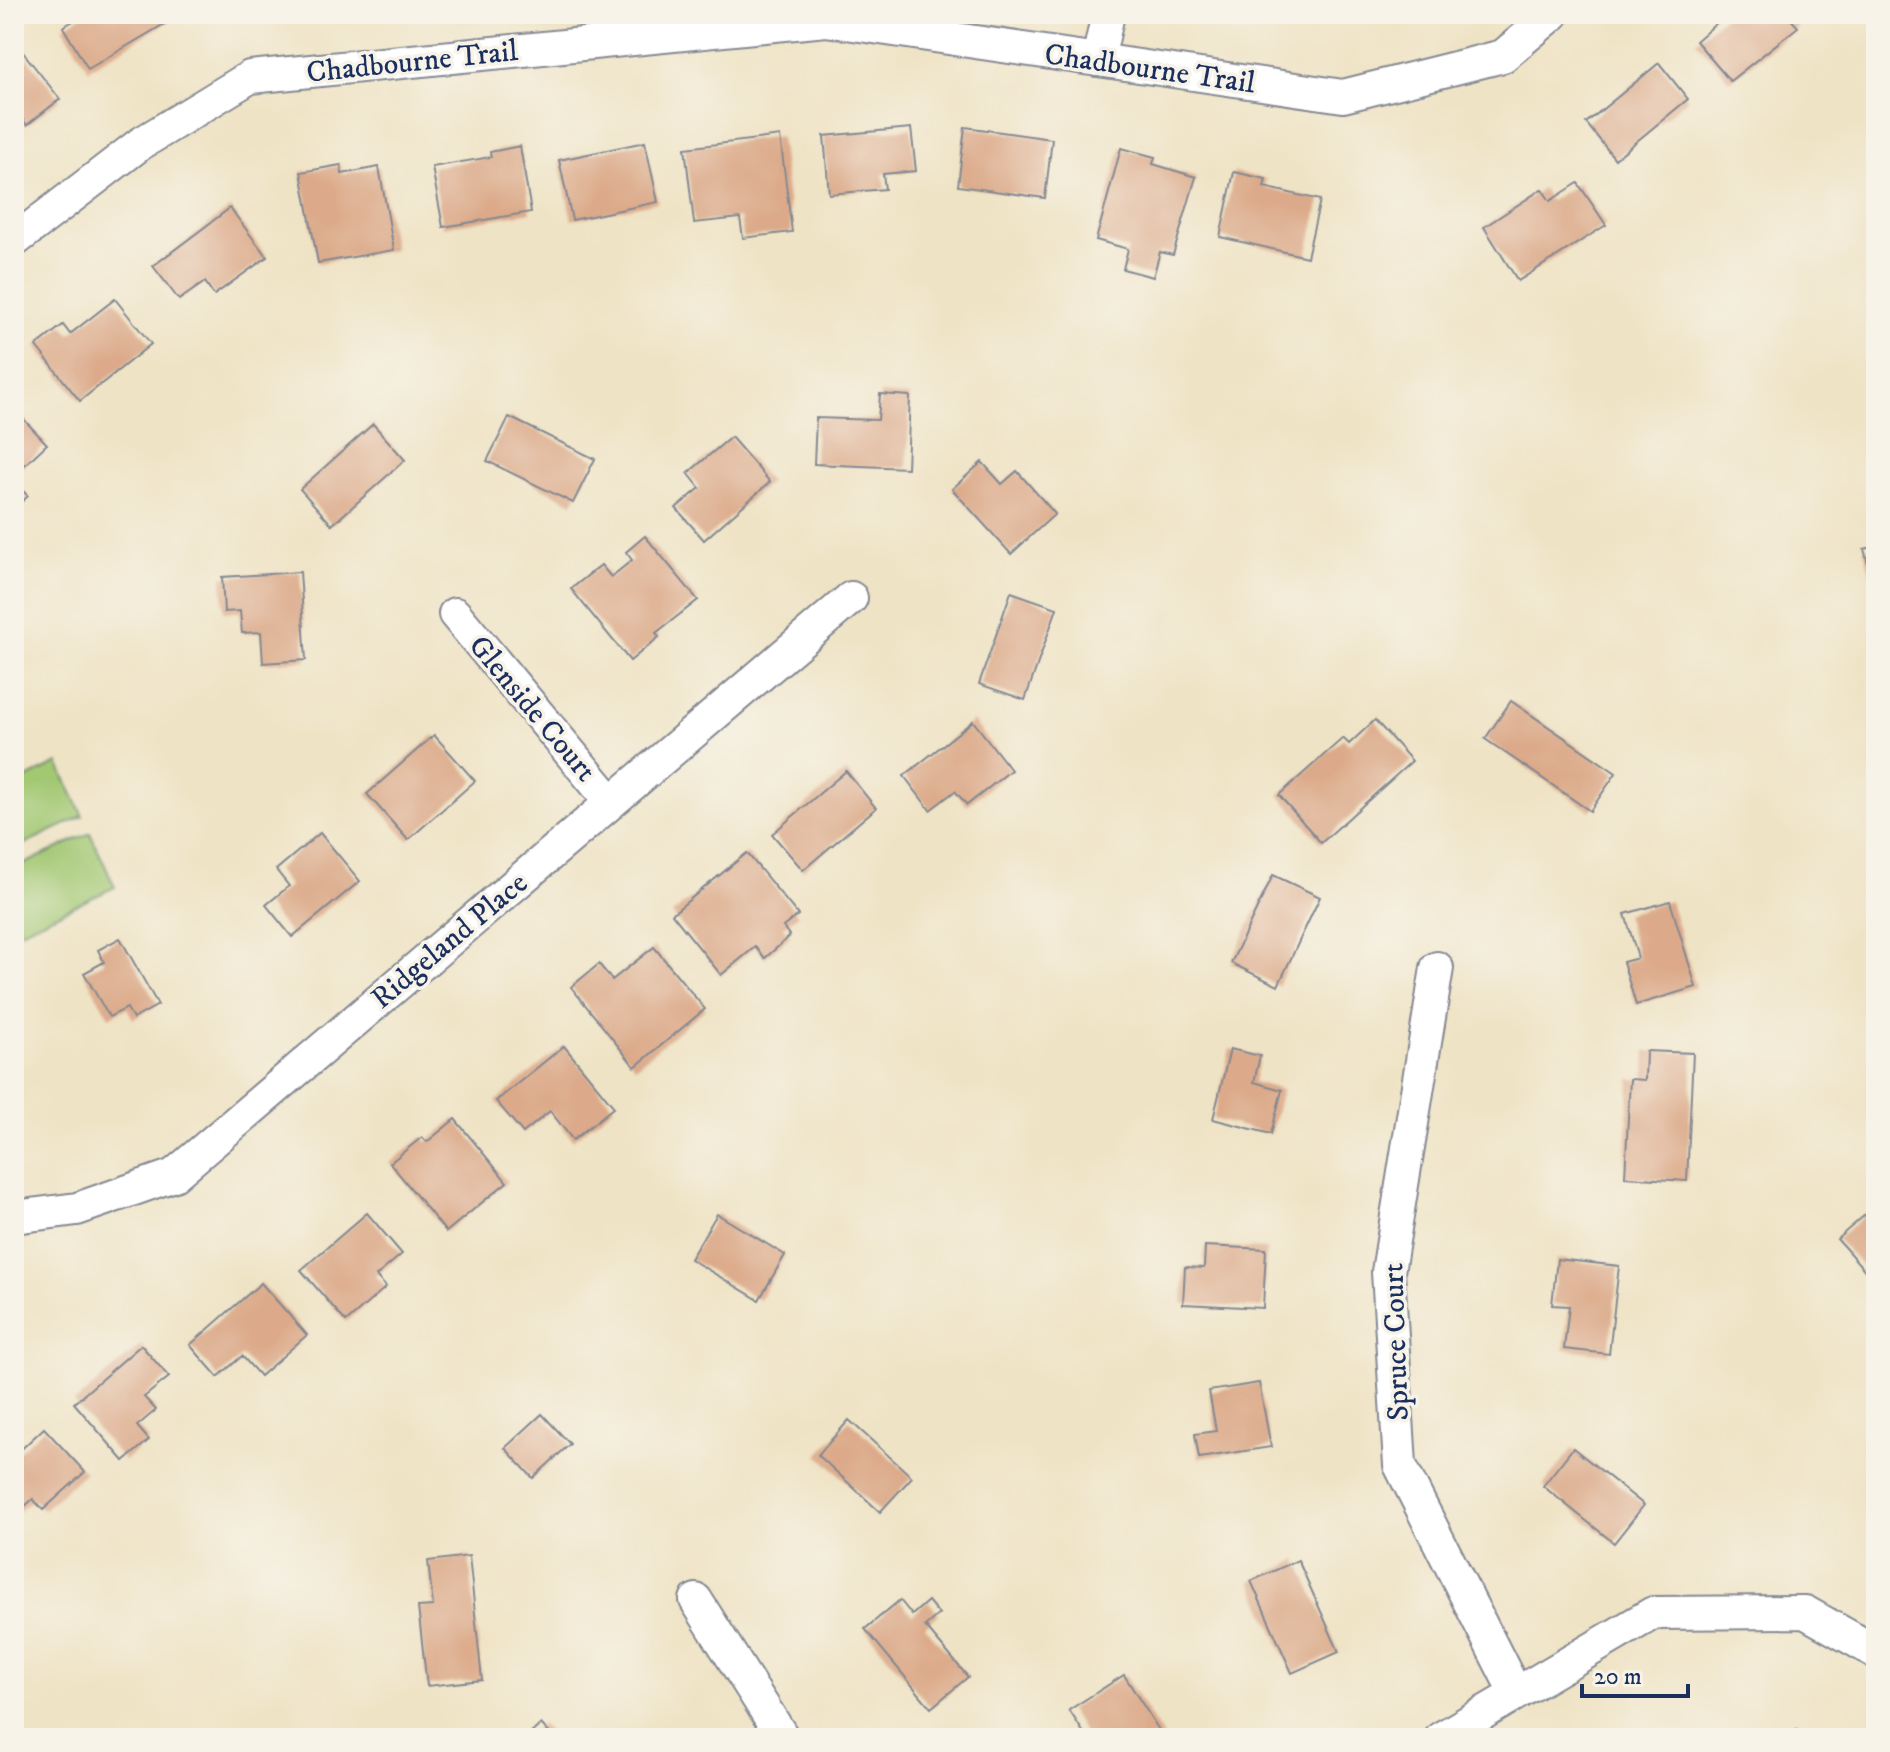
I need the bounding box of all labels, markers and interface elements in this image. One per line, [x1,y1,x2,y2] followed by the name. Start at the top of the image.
[305,33,520,92] street label: Chadbourne Trail
[1042,36,1258,103] street label: Chadbourne Trail
[460,628,604,790] street label: Glenside Court
[364,865,536,1017] street label: Ridgeland Place
[1375,1262,1418,1421] street label: Spruce Court
[1582,1648,1688,1698] scale bar
[1594,1662,1642,1692] text: 20 m

